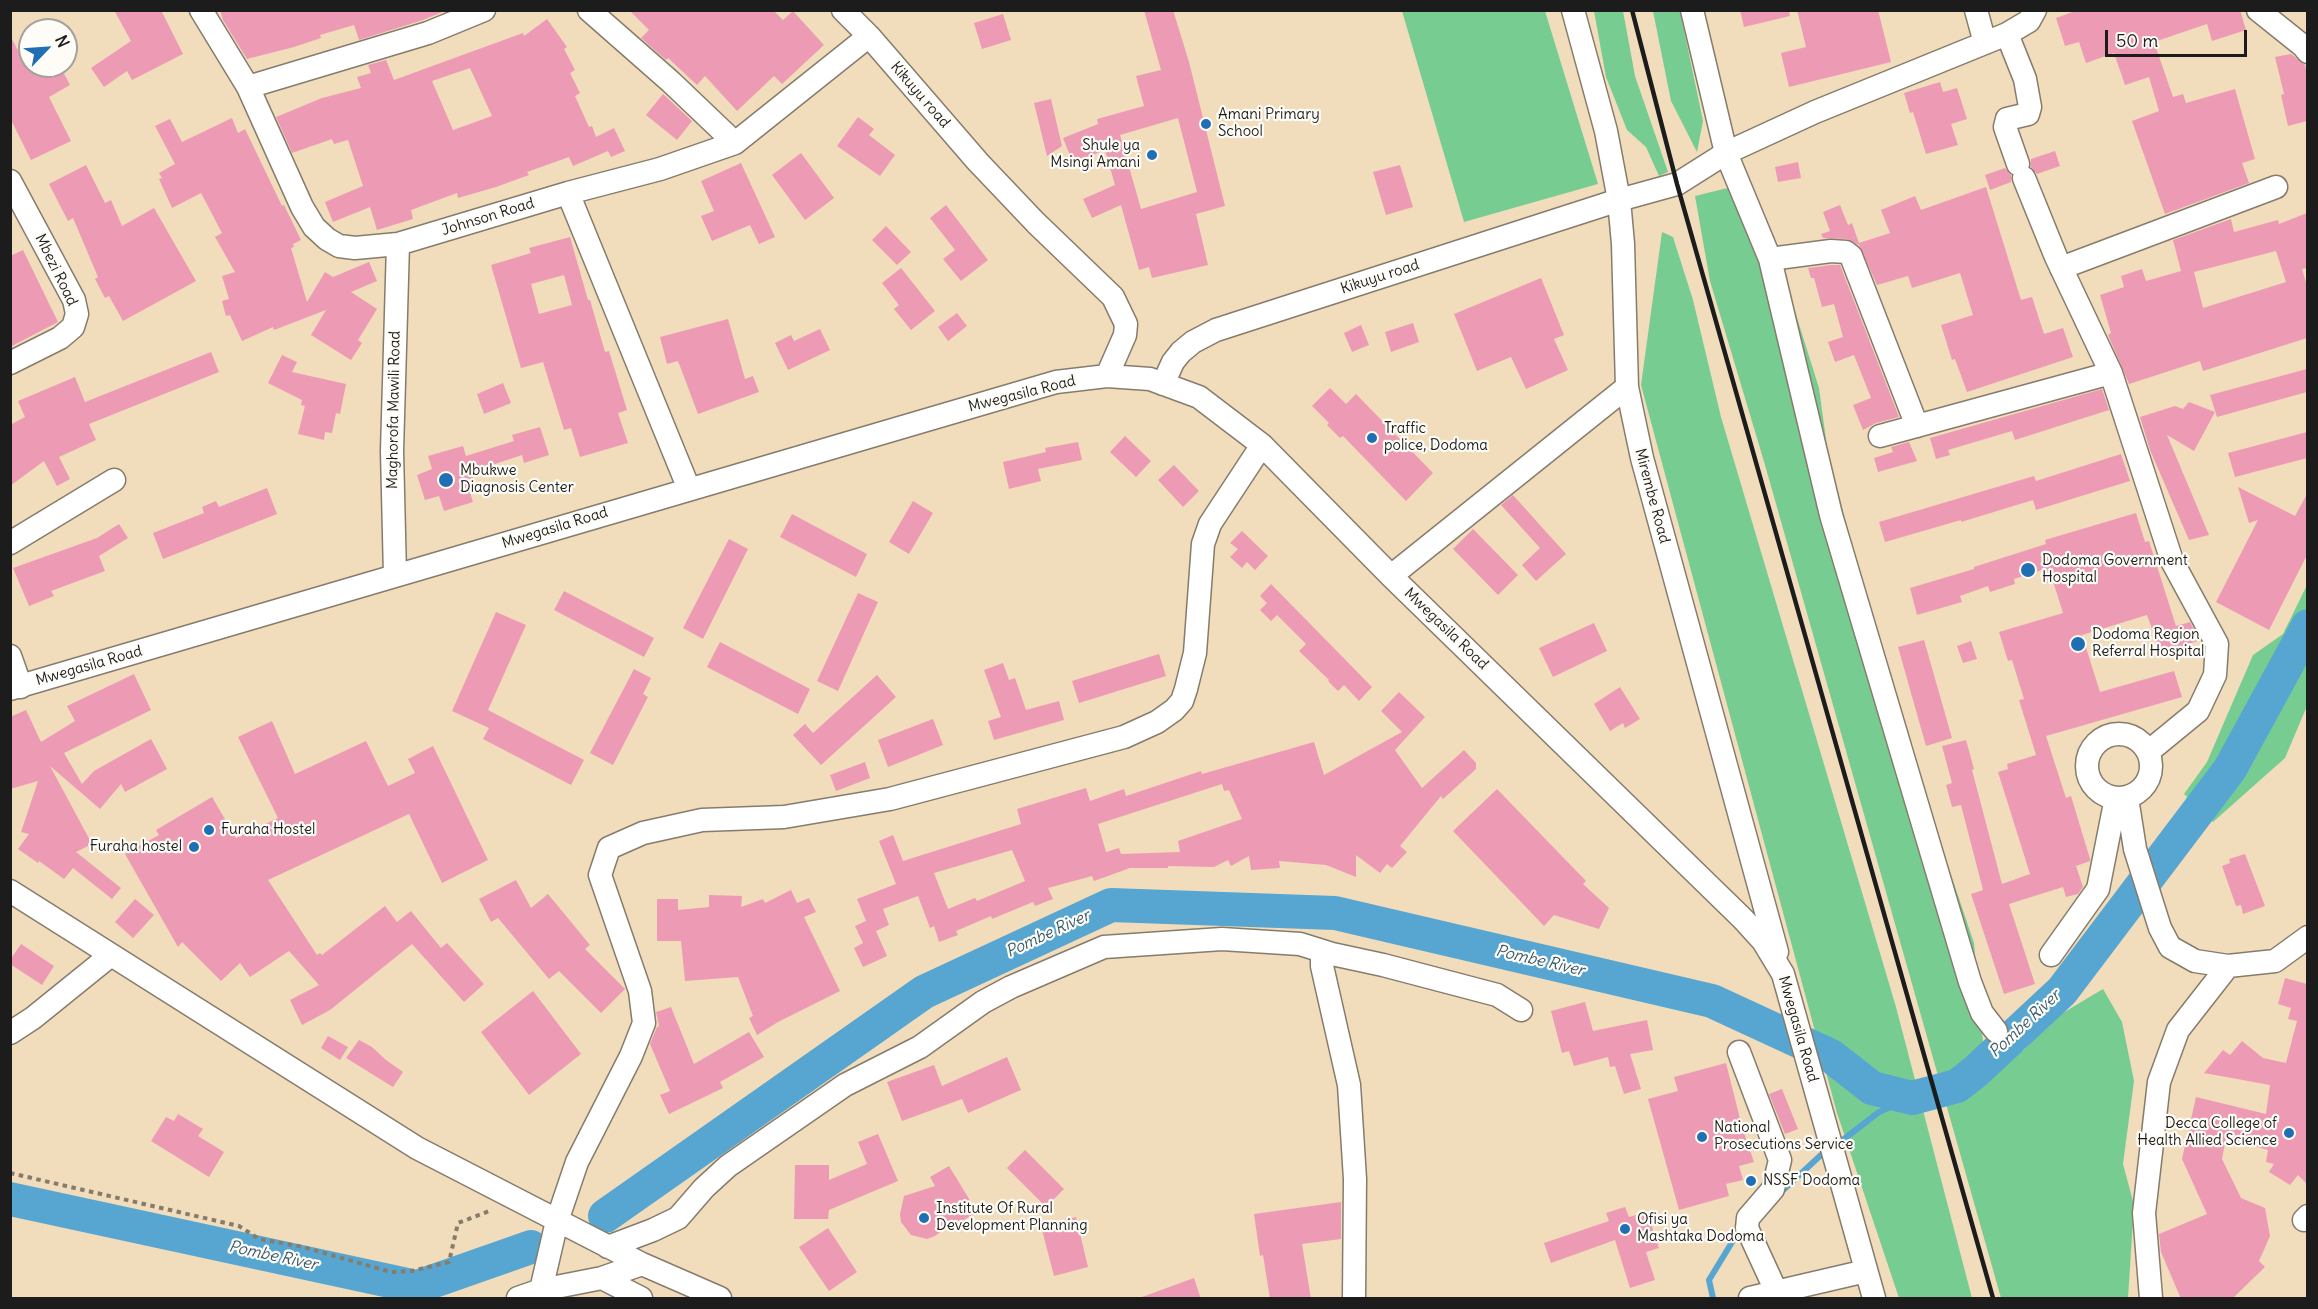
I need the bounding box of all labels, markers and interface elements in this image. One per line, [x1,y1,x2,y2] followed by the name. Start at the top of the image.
[18,18,78,78] north arrow
[2108,18,2250,56] scale bar
[2116,29,2158,52] text: 50 m
[51,32,74,50] text: N
[886,58,954,132] street label: Kikuyu road
[1218,106,1320,141] place label: Amani Primary School
[1199,117,1213,131] marker: Amani Primary School
[1050,137,1140,172] place label: Shule ya Msingi Amani
[1145,148,1159,162] marker: Shule ya Msingi Amani
[439,194,537,240] street label: Johnson Road
[31,231,81,309] street label: Mbezi Road
[1338,256,1422,298] street label: Kikuyu road
[384,331,404,489] street label: Maghorofa Mawili Road
[967,372,1077,416] street label: Mwegasila Road
[1384,420,1488,455] place label: Traffic police, Dodoma
[1365,431,1379,445] marker: Traffic police, Dodoma
[1631,447,1673,545] street label: Mirembe Road
[460,462,574,497] place label: Mbukwe Diagnosis Center
[437,471,455,489] marker: Mbukwe Diagnosis Center
[500,503,610,553] street label: Mwegasila Road
[2042,552,2188,587] place label: Dodoma Government Hospital
[2019,561,2037,579] marker: Dodoma Government Hospital
[1400,584,1492,674] street label: Mwegasila Road
[2092,626,2204,661] place label: Dodoma Region Referral Hospital
[2069,635,2087,653] marker: Dodoma Region Referral Hospital
[34,642,144,690] street label: Mwegasila Road
[221,821,315,839] place label: Furaha Hostel
[202,823,216,837] marker: Furaha Hostel
[90,838,182,856] place label: Furaha hostel
[187,840,201,854] marker: Furaha hostel
[1003,906,1093,962] water label: Pombe River
[1494,941,1586,981] water label: Pombe River
[1774,974,1822,1084] street label: Mwegasila Road
[1985,986,2065,1062] water label: Pombe River
[2137,1115,2277,1150] place label: Decca College of Health Allied Science
[1714,1119,1853,1154] place label: National Prosecutions Service
[2282,1126,2296,1140] marker: Decca College of Health Allied Science
[1695,1130,1709,1144] marker: National Prosecutions Service
[1763,1172,1860,1190] place label: NSSF Dodoma
[1744,1174,1758,1188] marker: NSSF Dodoma
[936,1200,1088,1235] place label: Institute Of Rural Development Planning
[917,1211,931,1225] marker: Institute Of Rural Development Planning
[1637,1211,1764,1246] place label: Ofisi ya Mashtaka Dodoma
[1618,1222,1632,1236] marker: Ofisi ya Mashtaka Dodoma
[227,1237,319,1275] water label: Pombe River

